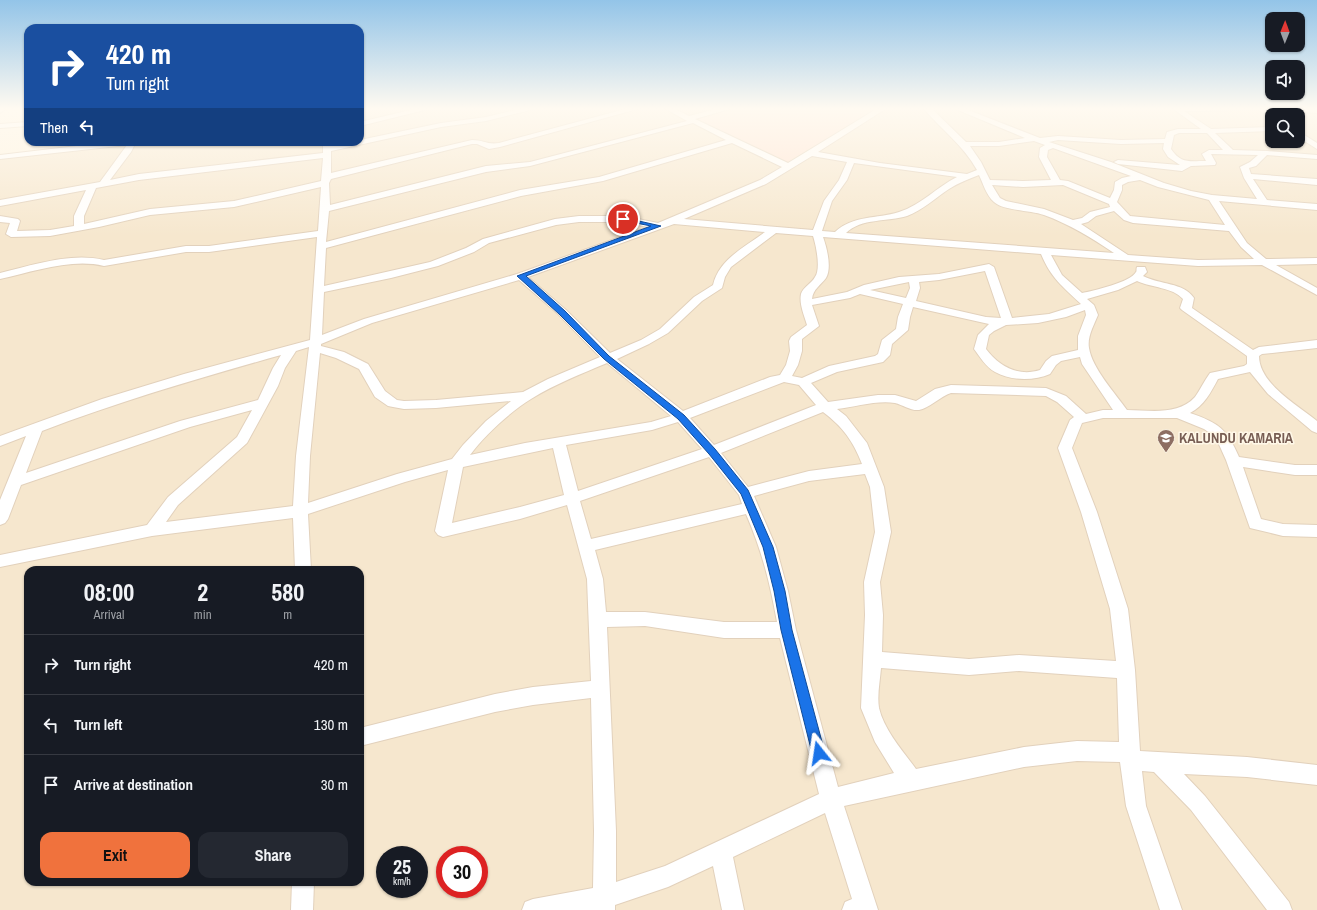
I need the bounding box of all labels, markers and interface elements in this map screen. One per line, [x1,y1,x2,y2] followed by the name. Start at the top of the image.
[1265,12,1305,52] north arrow
[1265,12,1305,148] map controls
[106,35,171,73] text: 420 m
[40,40,92,92] icon: right
[1265,60,1305,100] button: sound
[106,71,169,96] text: Turn right
[1265,108,1305,148] button: search
[76,116,98,138] icon: left
[40,117,68,138] text: Then
[606,202,640,236] pin
[612,208,634,230] icon: arrive
[1156,428,1176,453] school or university icon: KALUNDU KAMARIA
[1179,429,1294,447] place label: KALUNDU KAMARIA
[84,576,134,608] text: 08:00
[197,576,208,608] text: 2
[271,576,304,608] text: 580
[94,606,124,623] text: Arrival
[194,606,212,623] text: min
[283,606,292,623] text: m
[40,654,62,676] icon: right
[74,654,131,675] text: Turn right
[314,654,348,675] text: 420 m
[40,714,62,736] icon: left
[74,714,122,735] text: Turn left
[314,714,348,735] text: 130 m
[798,732,840,774] position arrow
[40,774,62,796] icon: arrive
[74,774,193,795] text: Arrive at destination
[321,774,348,795] text: 30 m
[40,832,190,878] button: Exit
[198,832,348,878] button: Share
[436,846,488,898] speed limit sign: 30
[393,853,411,880] text: 25
[393,875,411,888] text: km/h

